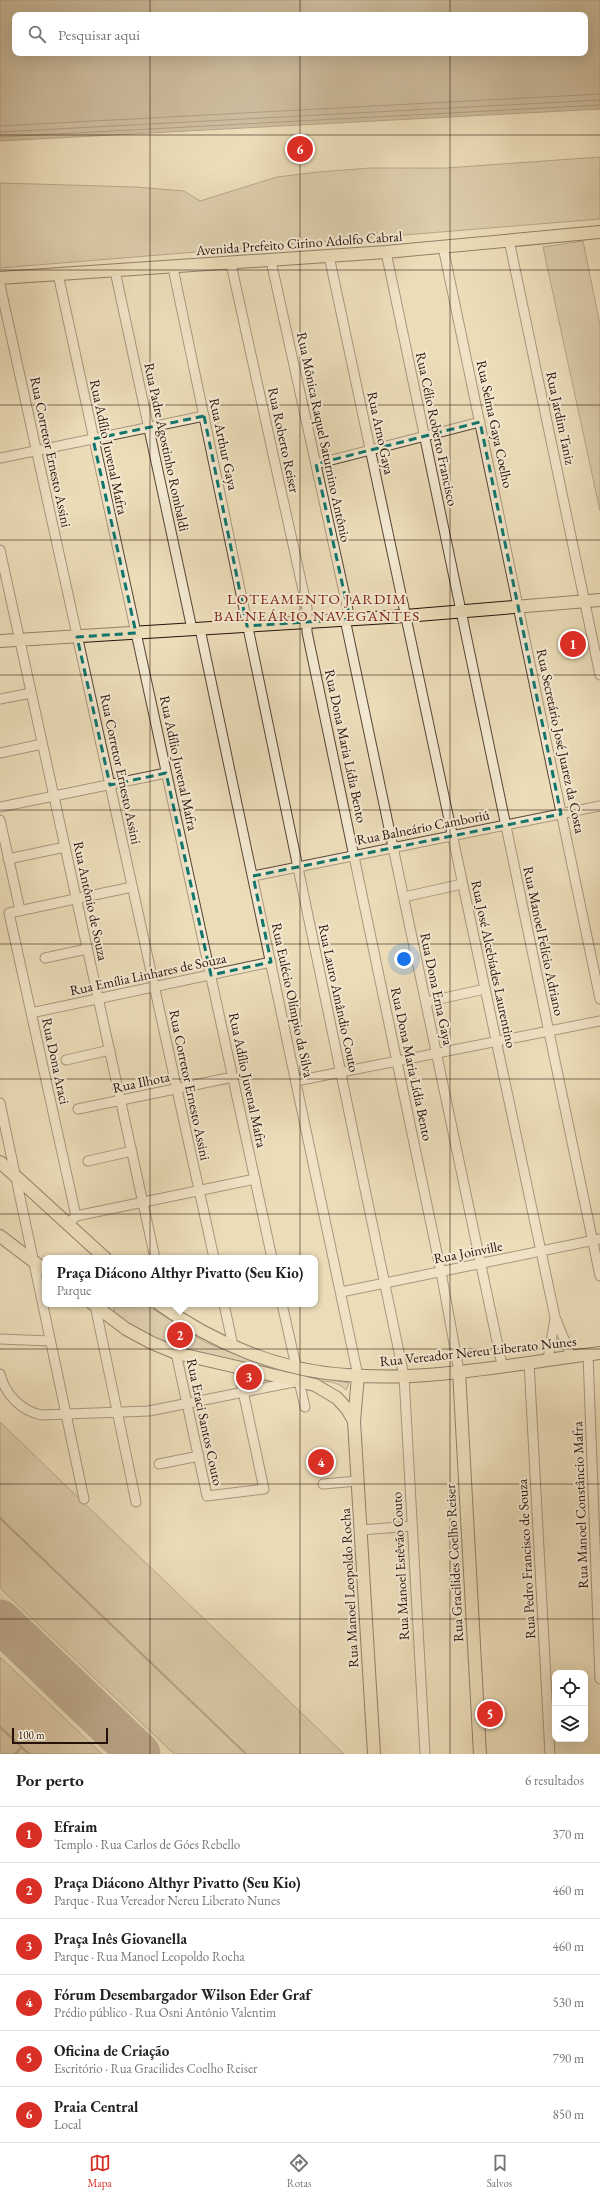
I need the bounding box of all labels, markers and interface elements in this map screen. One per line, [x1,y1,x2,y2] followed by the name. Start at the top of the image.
[12,12,588,56] search box
[26,23,48,45] icon: search
[58,25,140,44] text: Pesquisar aqui
[287,134,313,164] pin: 6
[194,227,403,259] street label: Avenida Prefeito Cirino Adolfo Cabral
[293,330,355,544] street label: Rua Mônica Raquel Saturnino Antônio
[412,350,462,508] street label: Rua Célio Roberto Francisco
[473,358,517,490] street label: Rua Selma Gaya Coelho
[140,361,194,534] street label: Rua Padre Agostinho Rombaldi
[542,370,580,467] street label: Rua Jardim Taniz
[26,375,76,529] street label: Rua Corretor Ernesto Assini
[86,378,132,517] street label: Rua Adílio Juvenal Mafra
[264,385,304,495] street label: Rua Roberto Reiser
[363,390,399,477] street label: Rua Arno Gaya
[205,396,243,492] street label: Rua Arthur Gaya
[214,589,420,625] district label: LOTEAMENTO JARDIM BALNEÁRIO NAVEGANTES
[560,629,586,659] pin: 1
[533,647,589,835] street label: Rua Secretário José Juarez da Costa
[321,668,371,824] street label: Rua Dona Maria Lídia Bento
[96,692,146,846] street label: Rua Corretor Ernesto Assini
[156,694,202,833] street label: Rua Adílio Juvenal Mafra
[355,805,492,849] street label: Rua Balneário Camboriú
[70,840,113,963] street label: Rua Antônio de Souza
[519,865,569,1017] street label: Rua Manoel Felício Adriano
[467,878,521,1050] street label: Rua José Alcebíades Laurentino
[268,921,318,1079] street label: Rua Eulécio Olímpio da Silva
[315,922,363,1074] street label: Rua Lauro Amândio Couto
[416,931,458,1047] street label: Rua Dona Erna Gaya
[68,949,228,999] street label: Rua Emília Linhares de Souza
[394,949,414,969] your location
[387,986,437,1142] street label: Rua Dona Maria Lídia Bento
[165,1008,215,1162] street label: Rua Corretor Ernesto Assini
[225,1011,271,1150] street label: Rua Adílio Juvenal Mafra
[38,1016,74,1107] street label: Rua Dona Araci
[111,1067,172,1097] street label: Rua Ilhota
[432,1236,504,1267] street label: Rua Joinville
[42,1255,318,1307] popup
[57,1263,303,1282] text: Praça Diácono Althyr Pivatto (Seu Kio)
[57,1282,91,1299] text: Parque
[167,1320,193,1350] pin: 2
[379,1332,578,1370] street label: Rua Vereador Nereu Liberato Nunes
[183,1357,227,1487] street label: Rua Eraci Santos Couto
[236,1362,262,1392] pin: 3
[568,1421,592,1589] street label: Rua Manoel Constâncio Mafra
[308,1447,334,1477] pin: 4
[513,1478,539,1639] street label: Rua Pedro Francisco de Souza
[441,1483,467,1642] street label: Rua Gracilides Coelho Reiser
[387,1491,413,1641] street label: Rua Manoel Estêvão Couto
[336,1507,362,1668] street label: Rua Manoel Leopoldo Rocha
[552,1670,588,1742] map controls
[552,1670,588,1706] button: locate
[477,1699,503,1729] pin: 5
[552,1706,588,1742] button: layers
[12,1726,108,1745] scale bar
[18,1728,45,1742] text: 100 m
[16,1769,84,1791] text: Por perto
[525,1772,584,1789] text: 6 resultados
[54,1817,97,1836] text: Efraim
[26,1826,32,1843] text: 1
[553,1826,584,1843] text: 370 m
[54,1836,240,1853] text: Templo · Rua Carlos de Góes Rebello
[54,1873,301,1892] text: Praça Diácono Althyr Pivatto (Seu Kio)
[26,1882,32,1899] text: 2
[553,1882,584,1899] text: 460 m
[54,1892,280,1909] text: Parque · Rua Vereador Nereu Liberato Nunes
[54,1929,187,1948] text: Praça Inês Giovanella
[26,1938,32,1955] text: 3
[553,1938,584,1955] text: 460 m
[54,1948,245,1965] text: Parque · Rua Manoel Leopoldo Rocha
[54,1985,311,2004] text: Fórum Desembargador Wilson Eder Graf
[26,1994,32,2011] text: 4
[553,1994,584,2011] text: 530 m
[54,2004,276,2021] text: Prédio público · Rua Osni Antônio Valentim
[54,2041,169,2060] text: Oficina de Criação
[26,2050,32,2067] text: 5
[553,2050,584,2067] text: 790 m
[54,2060,257,2077] text: Escritório · Rua Gracilides Coelho Reiser
[54,2097,138,2116] text: Praia Central
[26,2106,32,2123] text: 6
[553,2106,584,2123] text: 850 m
[54,2116,81,2133] text: Local
[88,2152,112,2190] tab: Mapa
[287,2152,311,2190] tab: Rotas
[487,2152,512,2190] tab: Salvos

